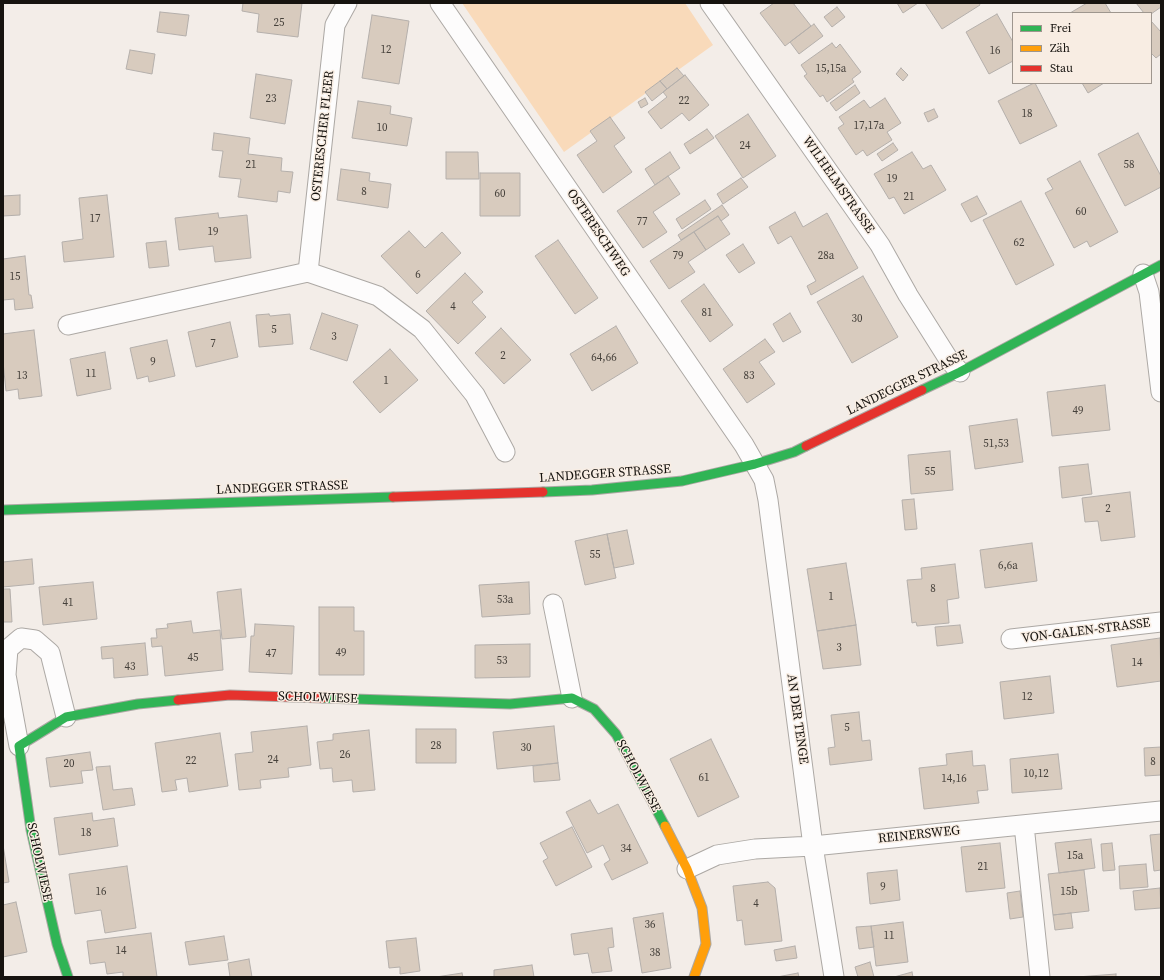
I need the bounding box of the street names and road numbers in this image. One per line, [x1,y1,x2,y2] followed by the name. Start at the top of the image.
[308,70,338,202] street label: OSTERESCHER FLEER
[799,134,877,236] street label: WILHELMSTRASSE
[563,186,633,280] street label: OSTERESCHWEG
[844,347,970,419] street label: LANDEGGER STRASSE
[539,462,671,486] street label: LANDEGGER STRASSE
[216,478,348,498] street label: LANDEGGER STRASSE
[1021,615,1151,647] street label: VON-GALEN-STRASSE
[783,673,811,765] street label: AN DER TENGE
[278,689,358,707] street label: SCHOLWIESE
[612,737,664,815] street label: SCHOLWIESE
[23,821,55,903] street label: SCHOLWIESE
[877,823,961,847] street label: REINERSWEG

